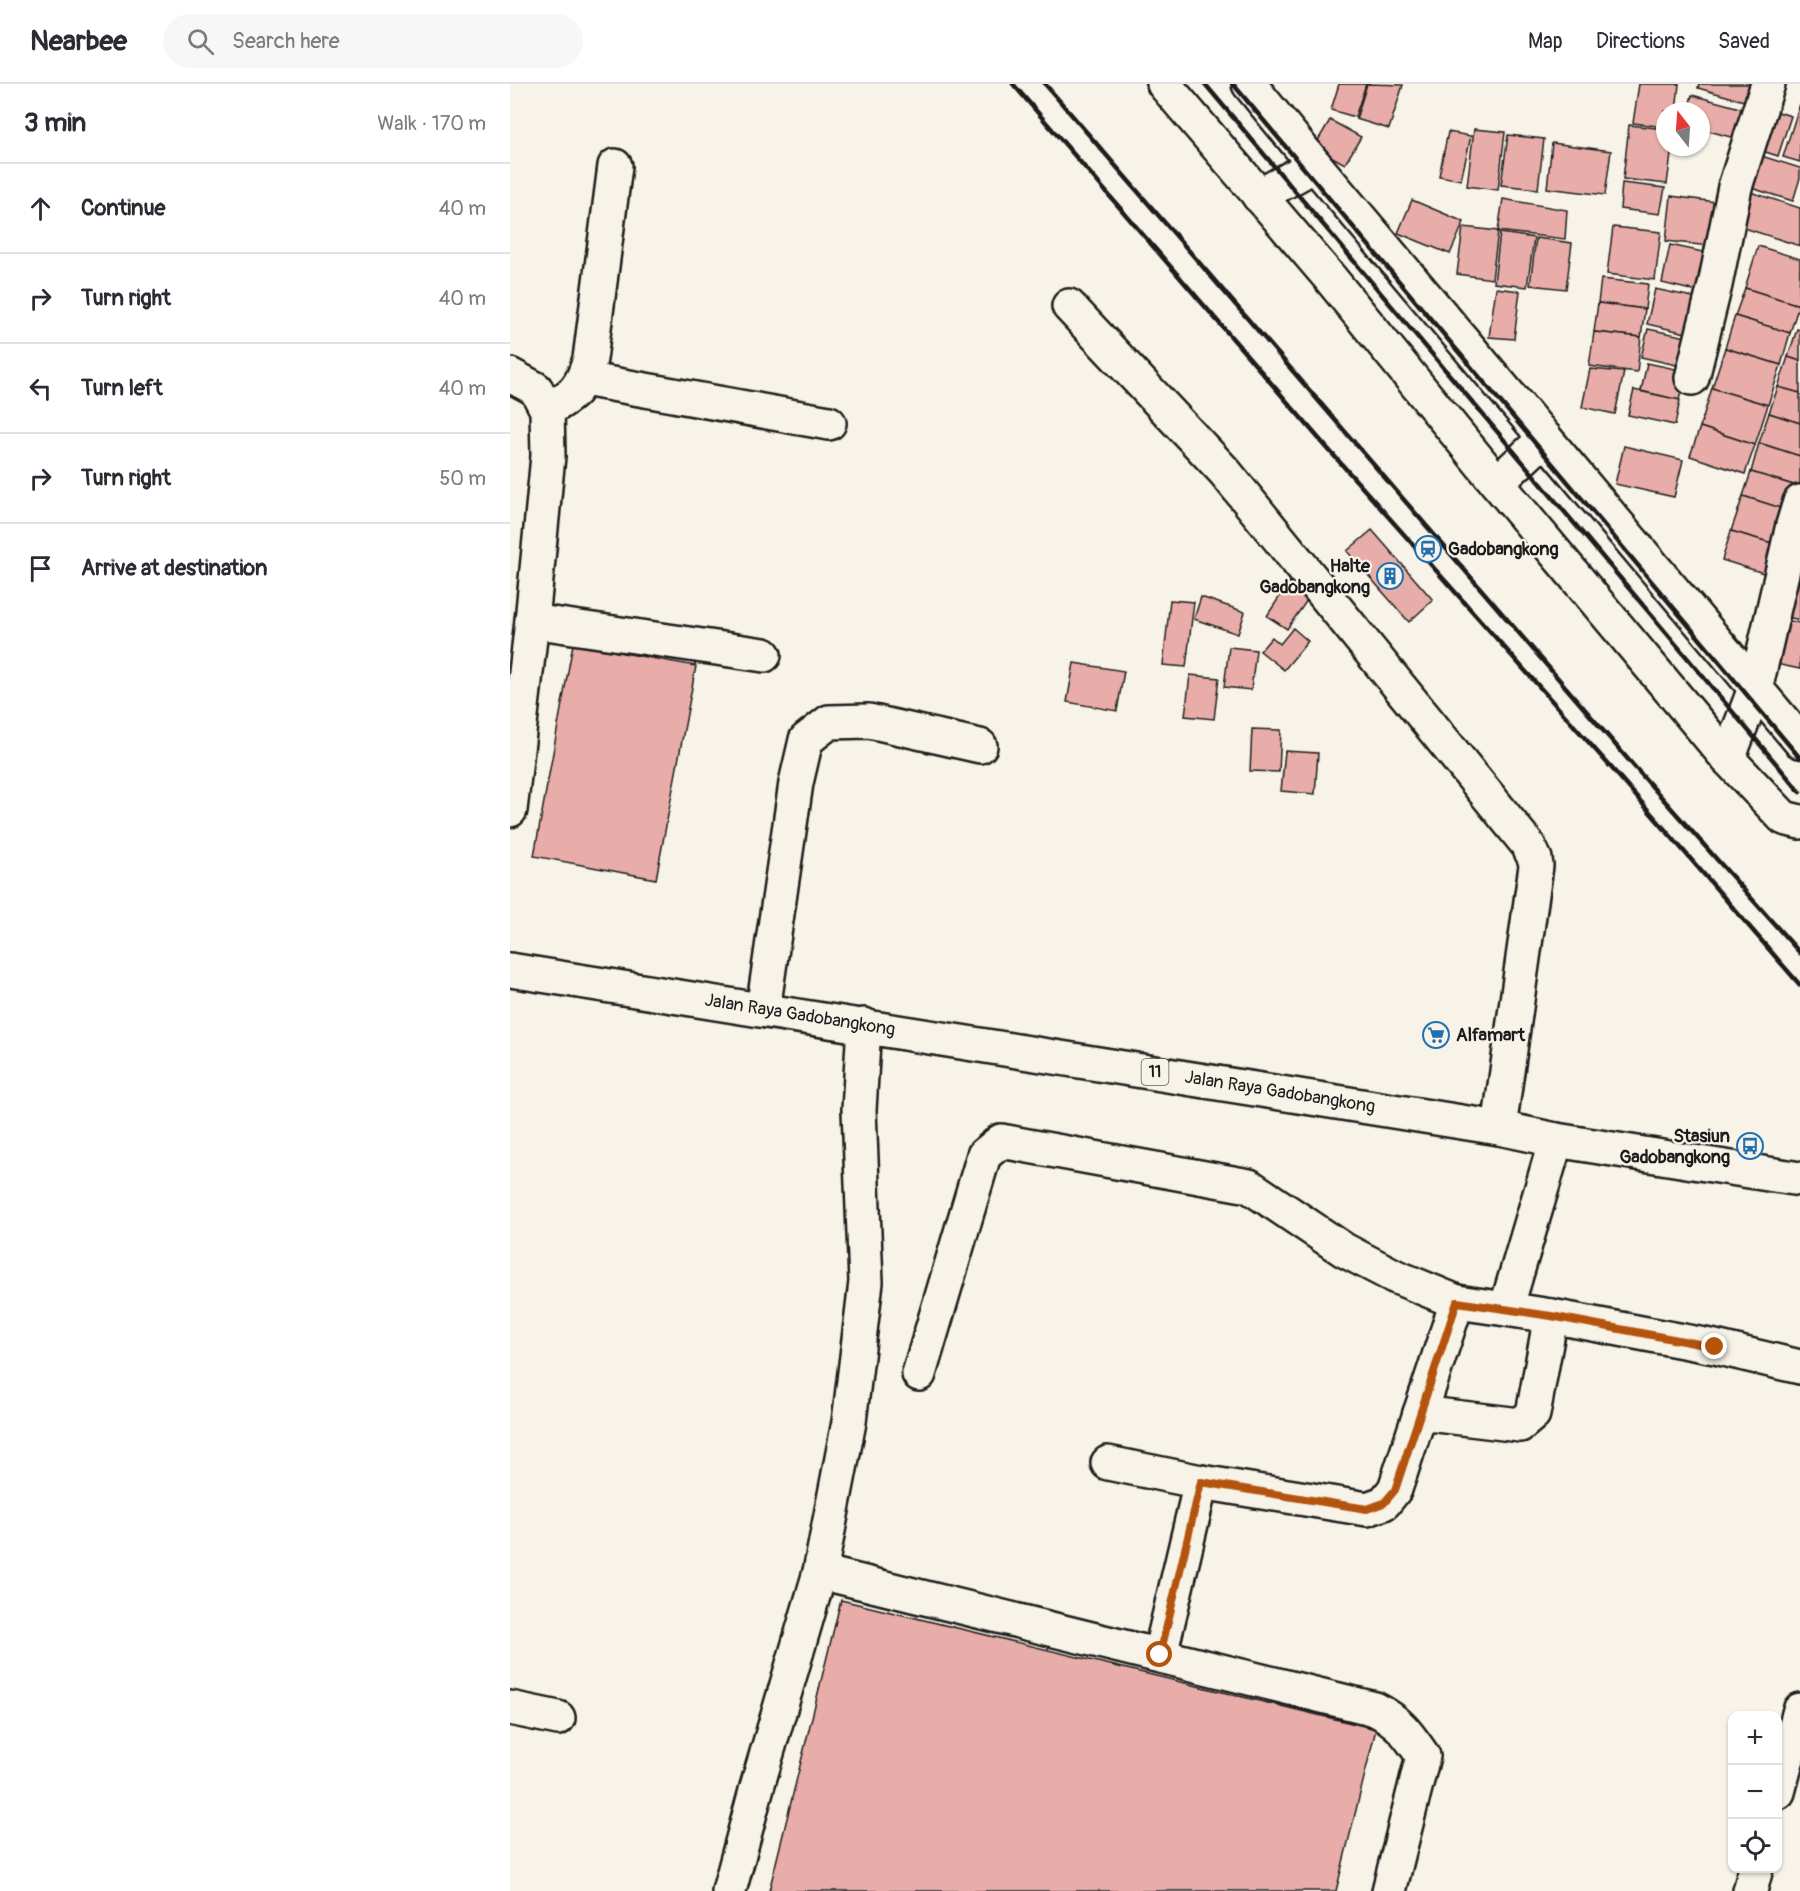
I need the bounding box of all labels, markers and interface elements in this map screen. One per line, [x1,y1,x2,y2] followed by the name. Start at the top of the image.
[163,14,583,68] search box
[30,24,127,59] text: Nearbee
[184,25,217,58] icon: search
[232,27,340,55] text: Search here
[1528,28,1563,55] text: Map
[1596,28,1685,55] text: Directions
[1718,28,1770,55] text: Saved
[1656,102,1710,156] north arrow
[24,107,86,139] text: 3 min
[377,111,486,136] text: Walk · 170 m
[24,192,57,225] icon: ahead
[81,194,165,222] text: Continue
[439,196,486,221] text: 40 m
[24,282,57,315] icon: right
[81,284,171,312] text: Turn right
[439,286,486,311] text: 40 m
[24,372,57,405] icon: left
[81,374,163,402] text: Turn left
[439,376,486,401] text: 40 m
[24,462,57,495] icon: right
[81,464,171,492] text: Turn right
[439,466,486,491] text: 50 m
[1413,534,1443,564] station icon: Gadobangkong
[1448,538,1559,561] place label: Gadobangkong
[24,552,57,585] icon: arrive
[81,554,267,582] text: Arrive at destination
[1259,555,1371,599] place label: Halte Gadobangkong
[1375,561,1405,591] building icon: Halte Gadobangkong
[703,989,897,1041] street label: Jalan Raya Gadobangkong
[1421,1020,1451,1050] supermarket icon: Alfamart
[1456,1024,1526,1047] place label: Alfamart
[1142,1059,1168,1085] road number: 11
[1183,1066,1377,1118] street label: Jalan Raya Gadobangkong
[1619,1125,1730,1169] place label: Stasiun Gadobangkong
[1735,1131,1765,1161] bus stop icon: Stasiun Gadobangkong
[1701,1333,1727,1359] route end
[1146,1641,1172,1667] route start
[1728,1711,1782,1873] map controls
[1728,1711,1782,1765] button: +
[1728,1765,1782,1819] button: −
[1728,1819,1782,1873] button: locate

